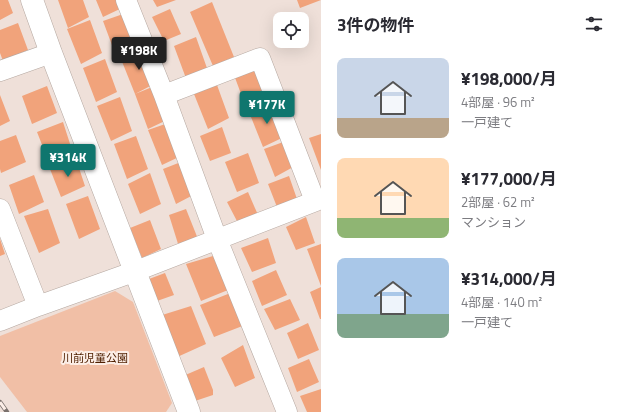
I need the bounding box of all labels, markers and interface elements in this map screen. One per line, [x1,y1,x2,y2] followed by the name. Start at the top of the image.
[273,12,309,48] map controls
[273,12,309,48] button: locate
[337,12,415,38] text: 3件の物件
[583,13,605,35] icon: filters
[111,37,167,71] pin: ¥198K
[121,40,157,60] text: ¥198K
[461,66,557,92] text: ¥198,000/月
[369,74,417,122] icon: home
[239,91,295,125] pin: ¥177K
[461,92,535,112] text: 4部屋 · 96 m²
[249,94,285,114] text: ¥177K
[461,112,513,132] text: 一戸建て
[40,144,96,178] pin: ¥314K
[50,147,86,167] text: ¥314K
[461,166,557,192] text: ¥177,000/月
[369,174,417,222] icon: home
[461,192,535,212] text: 2部屋 · 62 m²
[461,212,526,232] text: マンション
[461,266,557,292] text: ¥314,000/月
[369,274,417,322] icon: home
[461,292,542,312] text: 4部屋 · 140 m²
[461,312,513,332] text: 一戸建て
[62,350,128,366] park label: 川前児童公園

